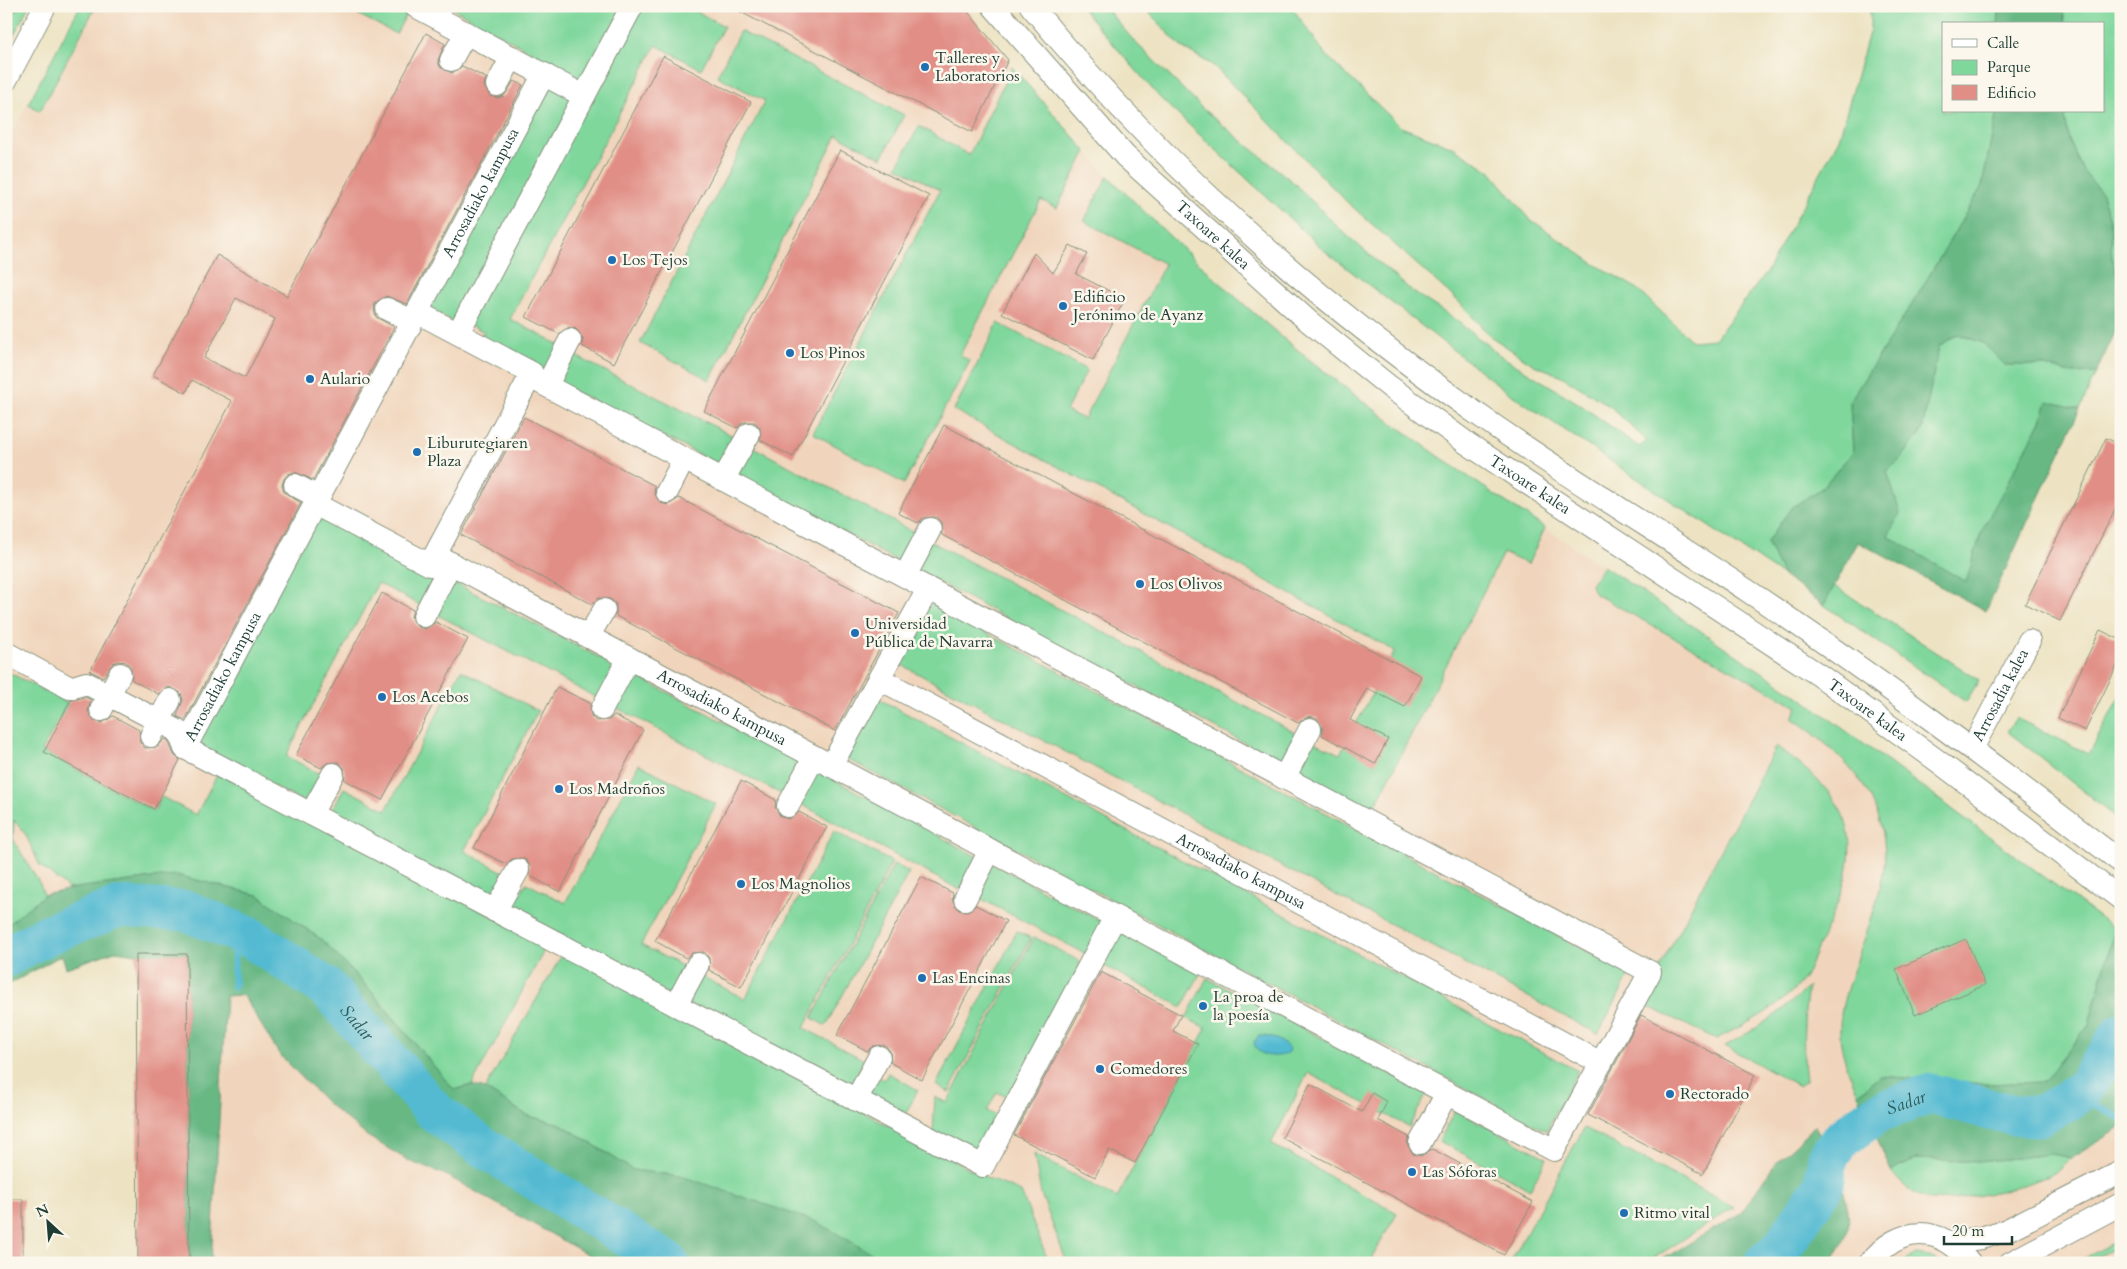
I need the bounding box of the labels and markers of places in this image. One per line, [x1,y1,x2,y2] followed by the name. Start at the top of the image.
[935,47,1020,87] place label: Talleres y Laboratorios
[919,61,931,73] marker: Talleres y Laboratorios
[622,249,687,271] place label: Los Tejos
[606,254,618,266] marker: Los Tejos
[1071,286,1203,326] place label: Edificio Jerónimo de Ayanz
[1057,300,1069,312] marker: Edificio Jerónimo de Ayanz
[800,342,865,364] place label: Los Pinos
[784,347,796,359] marker: Los Pinos
[320,368,370,390] place label: Aulario
[304,373,316,385] marker: Aulario
[427,432,528,472] place label: Liburutegiaren Plaza
[411,446,423,458] marker: Liburutegiaren Plaza
[1150,573,1222,595] place label: Los Olivos
[1134,578,1146,590] marker: Los Olivos
[865,613,993,653] place label: Universidad Pública de Navarra
[849,627,861,639] marker: Universidad Pública de Navarra
[392,686,469,708] place label: Los Acebos
[376,691,388,703] marker: Los Acebos
[569,778,665,800] place label: Los Madroños
[553,783,565,795] marker: Los Madroños
[751,873,850,895] place label: Los Magnolios
[735,878,747,890] marker: Los Magnolios
[932,967,1010,989] place label: Las Encinas
[916,972,928,984] marker: Las Encinas
[1213,986,1284,1026] place label: La proa de la poesía
[1197,1000,1209,1012] marker: La proa de la poesía
[1110,1058,1187,1080] place label: Comedores
[1094,1063,1106,1075] marker: Comedores
[1680,1083,1750,1105] place label: Rectorado
[1664,1088,1676,1100] marker: Rectorado
[1422,1161,1497,1183] place label: Las Sóforas
[1406,1166,1418,1178] marker: Las Sóforas
[1634,1202,1710,1224] place label: Ritmo vital
[1618,1207,1630,1219] marker: Ritmo vital

